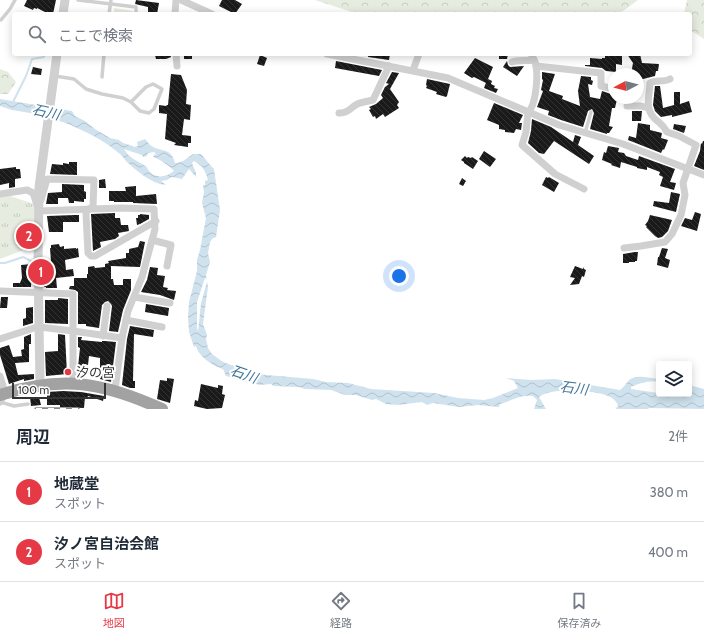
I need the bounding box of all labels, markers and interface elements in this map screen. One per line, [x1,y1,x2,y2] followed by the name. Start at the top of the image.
[12,12,692,56] search box
[26,23,48,45] icon: search
[58,27,133,45] text: ここで検索
[608,68,644,104] north arrow
[30,100,64,124] water label: 石川
[16,221,42,251] pin: 2
[28,257,54,287] pin: 1
[389,266,409,286] your location
[228,361,262,388] water label: 石川
[656,361,692,397] map controls
[656,361,692,397] button: layers
[76,364,115,380] place label: 汐の宮
[63,367,73,377] marker: 汐の宮
[559,377,591,399] water label: 石川
[12,381,106,400] scale bar
[18,383,49,397] text: 100 m
[16,427,50,447] text: 周辺
[668,428,688,444] text: 2件
[54,475,99,493] text: 地蔵堂
[27,484,31,500] text: 1
[650,484,688,500] text: 380 m
[54,495,106,511] text: スポット
[54,535,159,553] text: 汐ノ宮自治会館
[26,544,32,560] text: 2
[648,544,688,560] text: 400 m
[54,555,106,571] text: スポット
[103,590,125,630] tab: 地図
[330,590,352,630] tab: 経路
[557,590,601,630] tab: 保存済み

